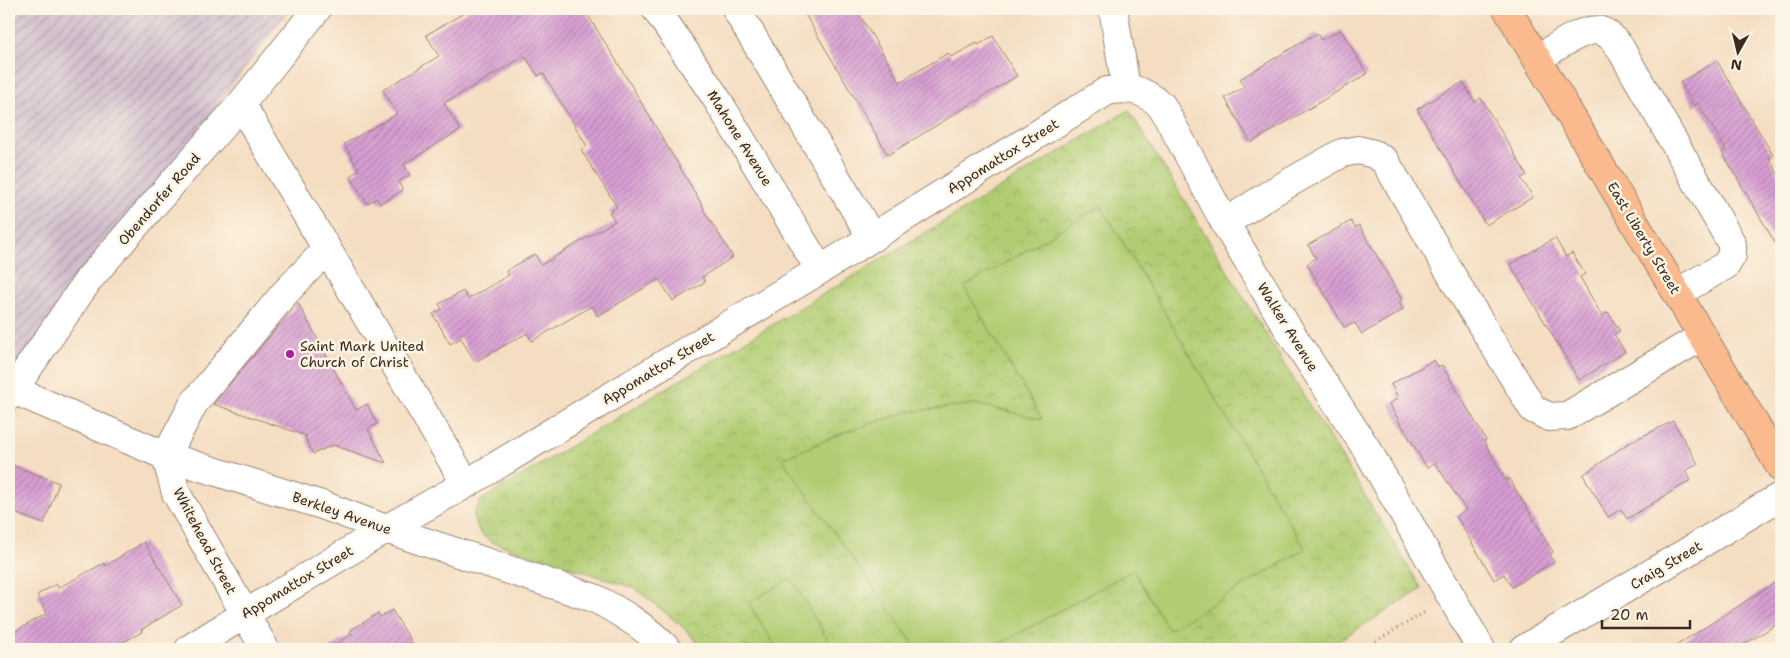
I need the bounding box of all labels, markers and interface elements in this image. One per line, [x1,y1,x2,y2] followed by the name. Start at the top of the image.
[1712,28,1762,78] north arrow
[1729,55,1743,75] text: N
[703,87,777,189] street label: Mahone Avenue
[944,114,1062,198] street label: Appomattox Street
[114,149,204,249] street label: Obendorfer Road
[1603,179,1685,297] street label: East Liberty Street
[1253,279,1323,375] street label: Walker Avenue
[598,327,718,409] street label: Appomattox Street
[300,337,424,371] place label: Saint Mark United Church of Christ
[284,348,296,360] marker: Saint Mark United Church of Christ
[169,484,241,598] street label: Whitehead Street
[290,488,394,538] street label: Berkley Avenue
[1627,537,1705,593] street label: Craig Street
[237,541,357,623] street label: Appomattox Street
[1602,598,1690,630] scale bar
[1610,605,1649,625] text: 20 m

